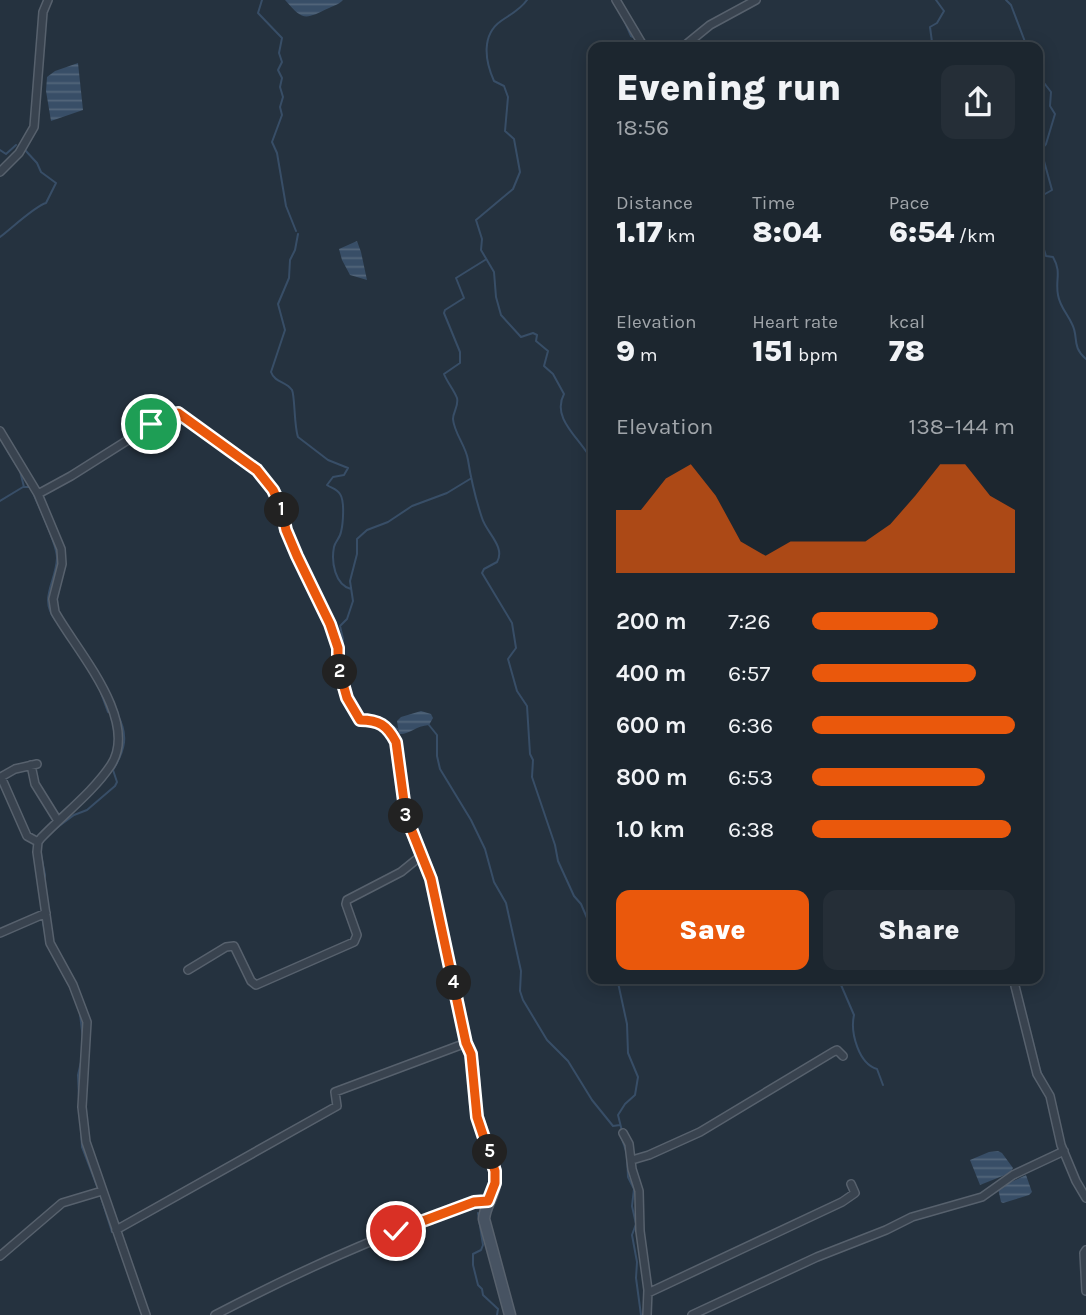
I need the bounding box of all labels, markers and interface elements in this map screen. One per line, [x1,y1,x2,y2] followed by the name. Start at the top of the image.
[616,65,841,110] text: Evening run
[941,65,1015,139] button: share
[616,114,669,141] text: 18:56
[616,192,693,214] text: Distance
[752,192,795,214] text: Time
[889,192,929,214] text: Pace
[616,214,662,250] text: 1.17
[752,214,821,250] text: 8:04
[889,214,954,250] text: 6:54
[662,225,695,247] text: km
[954,225,996,247] text: /km
[616,311,696,333] text: Elevation
[752,311,838,333] text: Heart rate
[889,311,925,333] text: kcal
[616,333,635,369] text: 9
[752,333,793,369] text: 151
[889,333,925,369] text: 78
[635,344,658,366] text: m
[793,344,838,366] text: bpm
[121,394,181,454] pin
[132,405,170,443] icon: arrive
[616,413,713,440] text: Elevation
[909,413,1015,440] text: 138–144 m
[264,492,300,528] pin: 1
[278,498,285,520] text: 1
[616,608,687,635] text: 200 m
[728,608,771,635] text: 7:26
[322,654,358,690] pin: 2
[334,660,345,682] text: 2
[616,660,686,687] text: 400 m
[728,660,770,687] text: 6:57
[616,712,687,739] text: 600 m
[728,712,773,739] text: 6:36
[616,764,688,791] text: 800 m
[728,764,773,791] text: 6:53
[388,798,424,834] pin: 3
[400,804,411,826] text: 3
[616,816,685,843] text: 1.0 km
[728,816,774,843] text: 6:38
[616,890,809,970] button: Save
[823,890,1015,970] button: Share
[436,965,472,1000] pin: 4
[448,971,459,993] text: 4
[472,1134,508,1170] pin: 5
[484,1140,495,1162] text: 5
[366,1201,426,1261] pin
[377,1212,415,1250] icon: check

